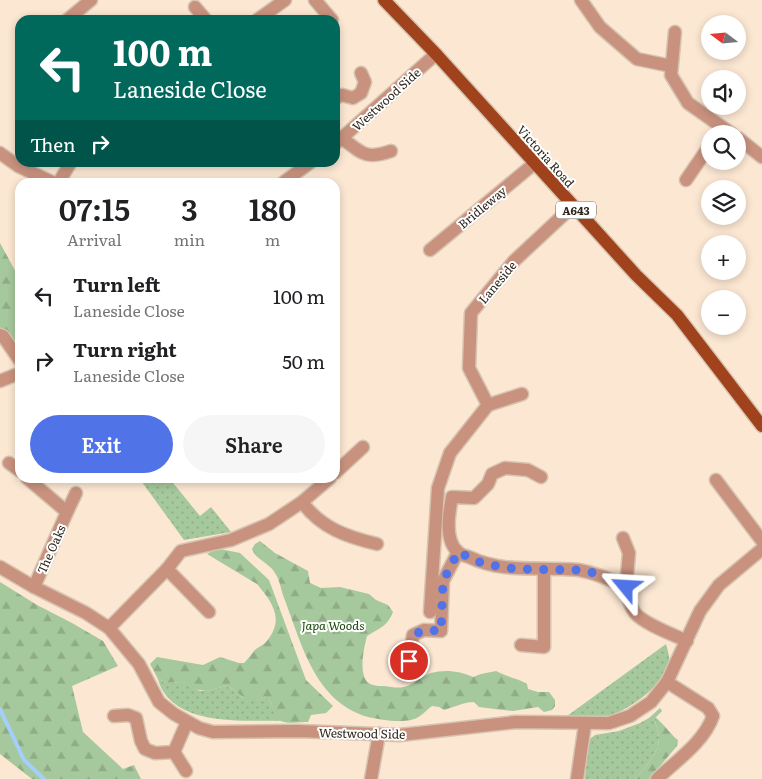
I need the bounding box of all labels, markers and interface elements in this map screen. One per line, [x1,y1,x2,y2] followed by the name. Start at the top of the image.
[701,15,746,60] north arrow
[701,15,746,335] map controls
[113,25,213,77] text: 100 m
[30,35,95,100] icon: left
[348,63,424,135] street label: Westwood Side
[701,70,746,115] button: sound
[113,72,267,105] text: Laneside Close
[513,121,579,191] street label: Victoria Road
[701,125,746,170] button: search
[30,130,76,158] text: Then
[86,130,114,158] icon: right
[701,180,746,225] button: layers
[454,181,510,232] street label: Bridleway
[59,186,130,230] text: 07:15
[181,186,198,230] text: 3
[249,186,296,230] text: 180
[556,202,596,218] road number: A643
[67,227,122,251] text: Arrival
[174,227,205,251] text: min
[265,227,280,251] text: m
[701,235,746,280] button: +
[474,257,520,307] street label: Laneside
[73,270,160,298] text: Turn left
[30,282,58,310] icon: left
[273,282,325,310] text: 100 m
[701,290,746,335] button: −
[73,298,185,322] text: Laneside Close
[73,335,177,363] text: Turn right
[30,347,58,375] icon: right
[282,347,325,375] text: 50 m
[73,363,185,387] text: Laneside Close
[30,415,173,473] button: Exit
[183,415,325,473] button: Share
[32,521,70,576] street label: The Oaks
[599,560,651,612] position arrow
[302,616,364,634] park label: Japa Woods
[388,640,430,682] pin
[395,647,423,675] icon: arrive
[319,723,405,743] street label: Westwood Side

